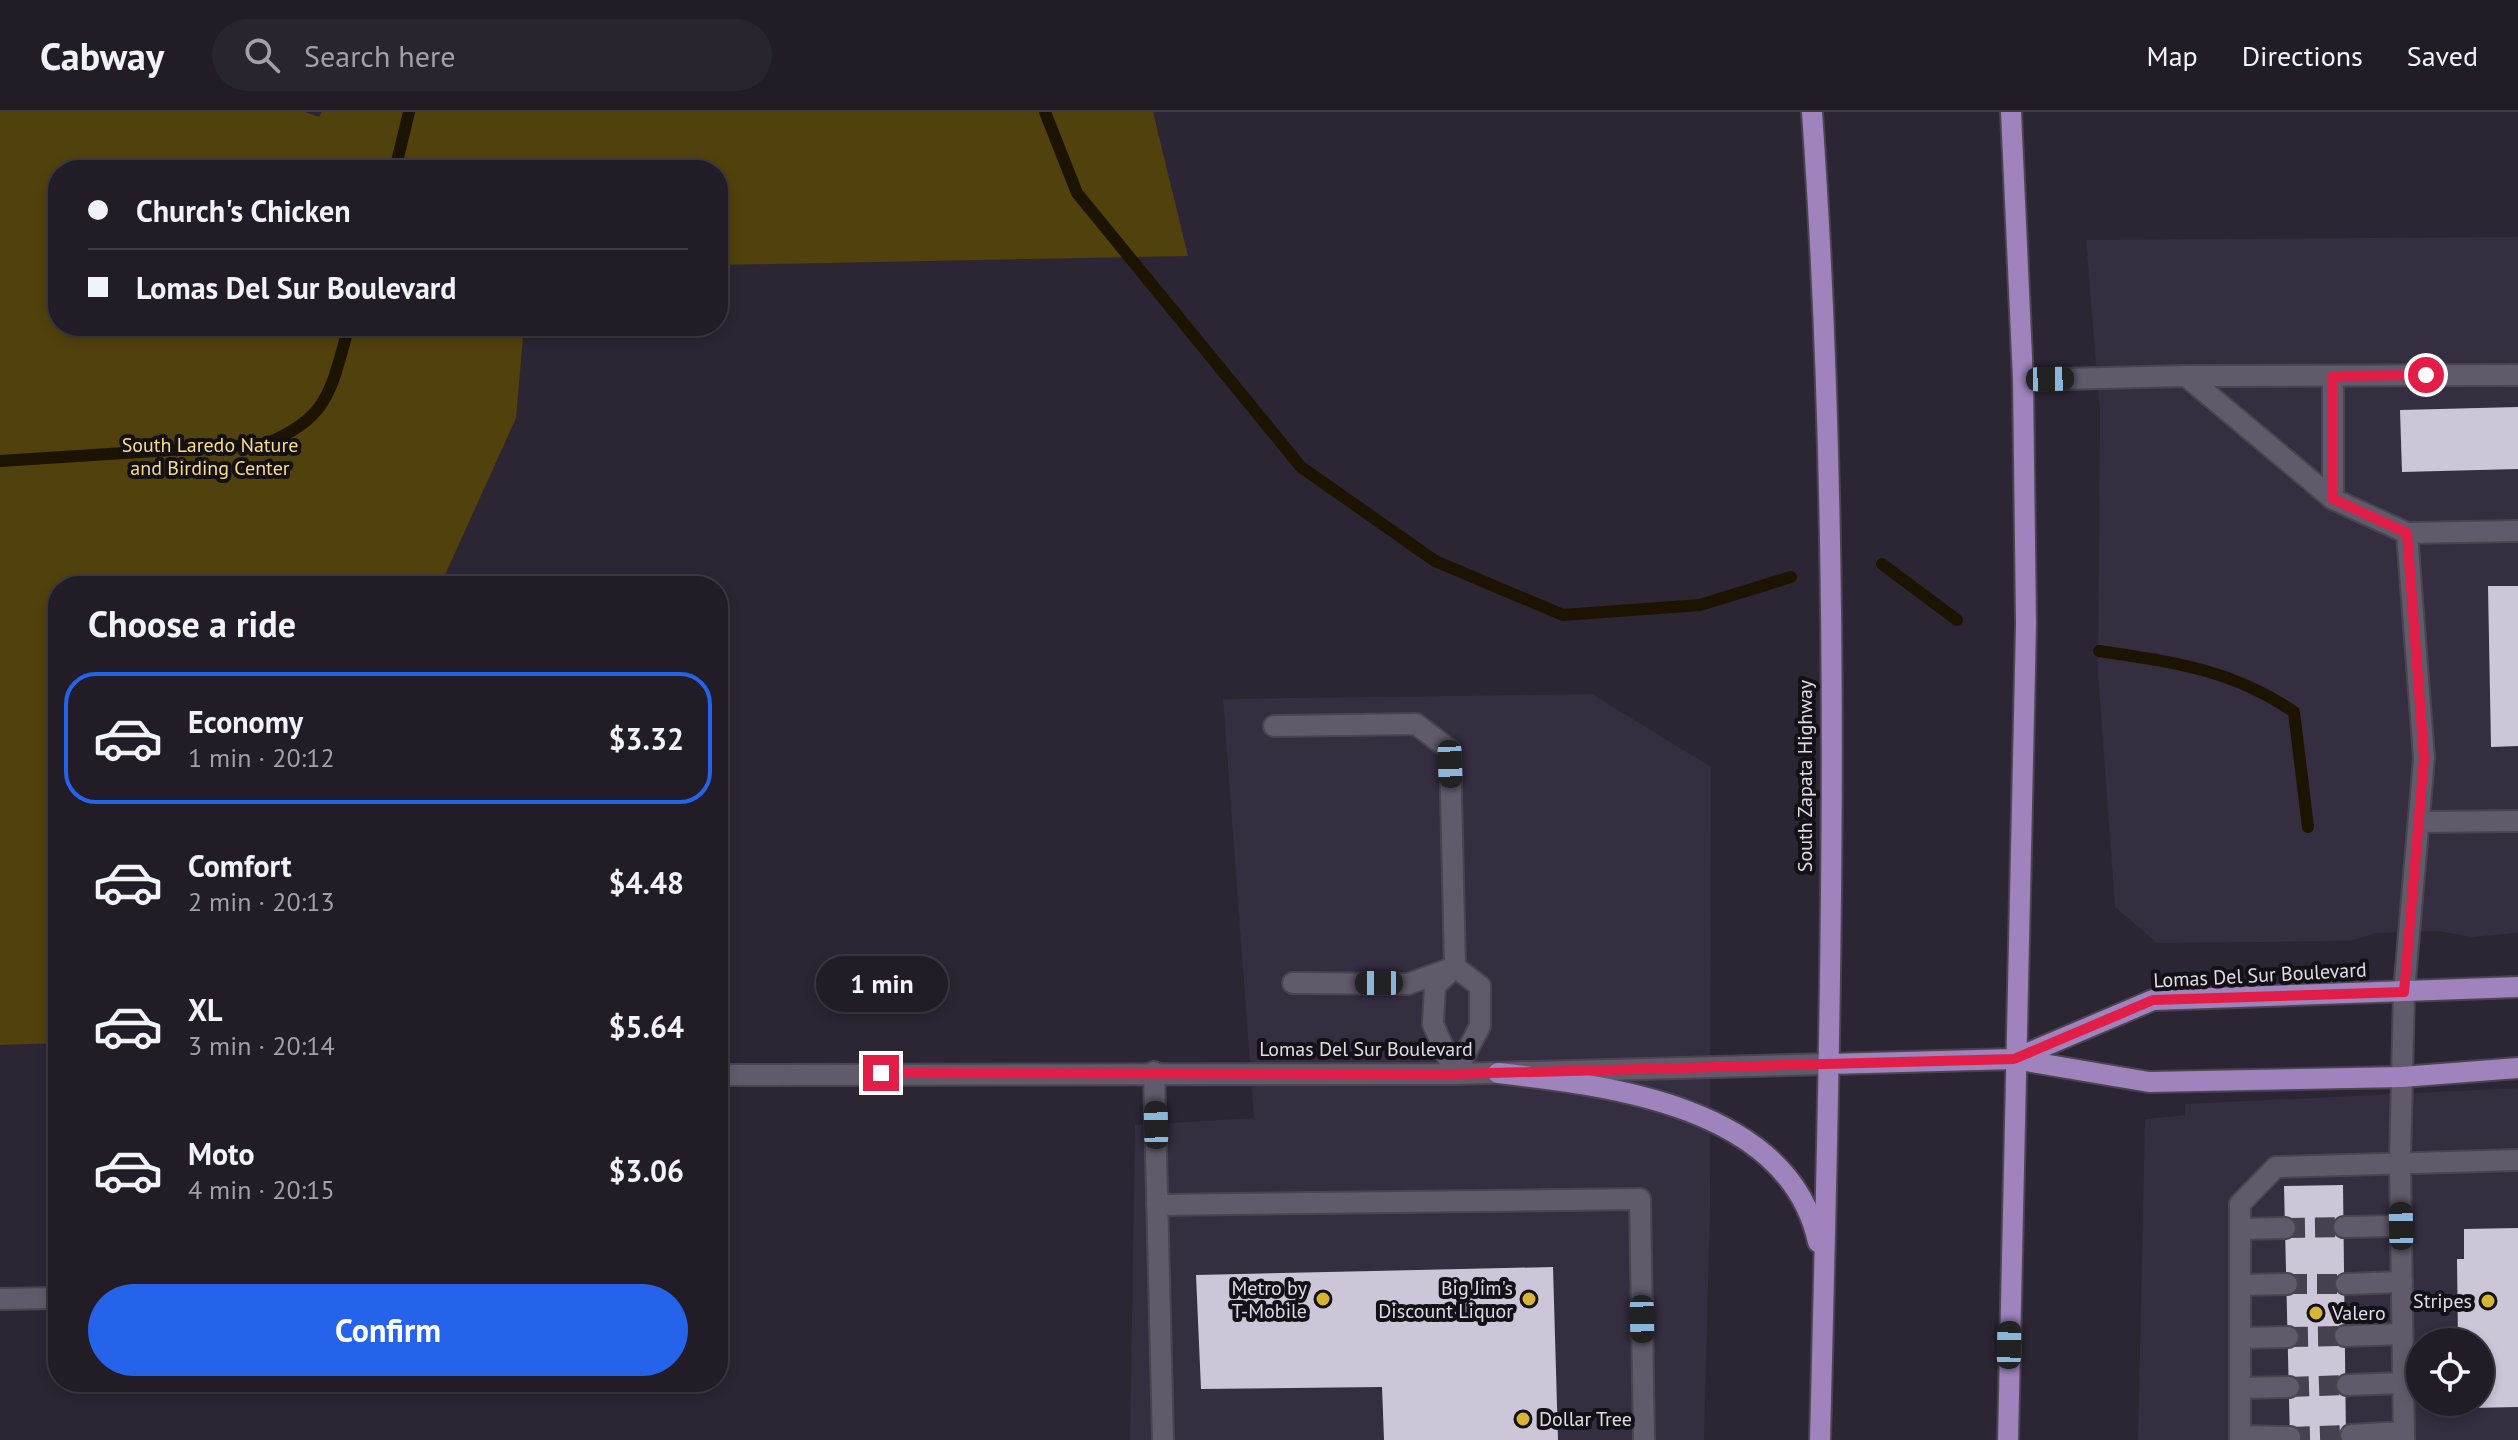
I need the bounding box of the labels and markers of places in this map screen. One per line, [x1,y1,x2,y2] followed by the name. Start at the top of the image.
[1232,1275,1308,1324] place label: Metro by T-Mobile
[1378,1275,1513,1324] place label: Big Jim's Discount Liquor
[2413,1288,2472,1314] place label: Stripes
[1314,1290,1332,1308] marker: Metro by T-Mobile
[1520,1290,1538,1308] marker: Big Jim's Discount Liquor
[2479,1292,2497,1310] marker: Stripes
[2331,1300,2386,1326] place label: Valero
[2307,1304,2325,1322] marker: Valero
[1539,1406,1632,1432] place label: Dollar Tree
[1514,1410,1532,1428] marker: Dollar Tree

